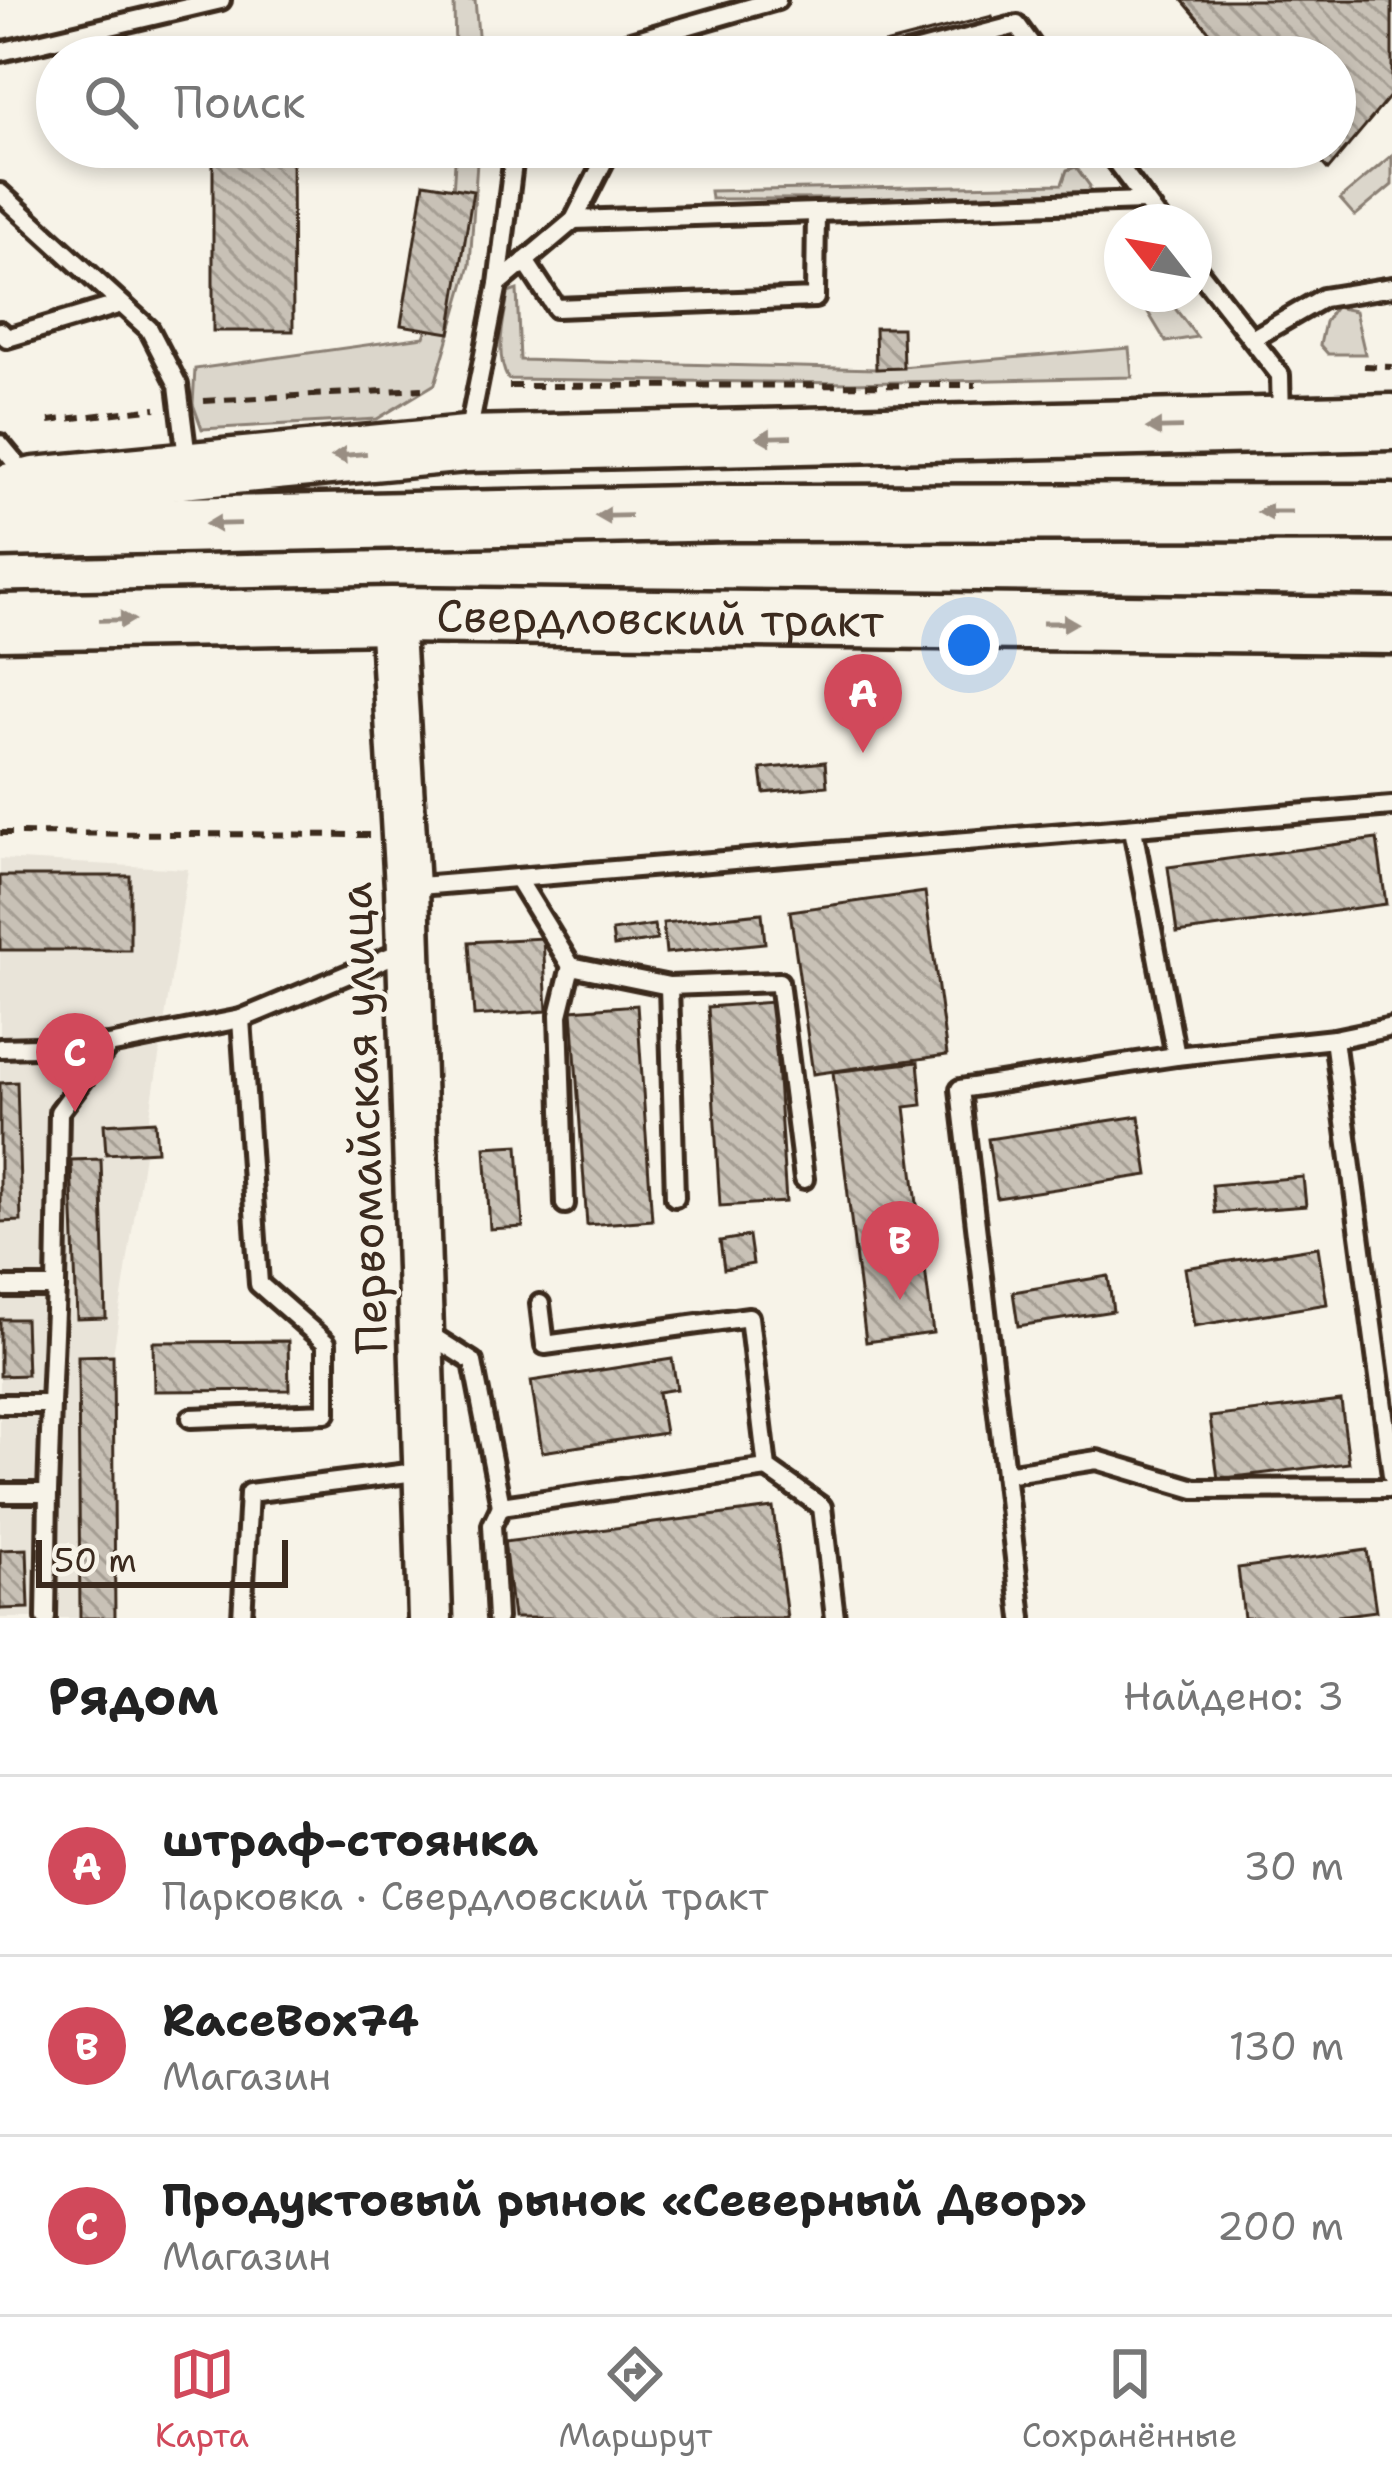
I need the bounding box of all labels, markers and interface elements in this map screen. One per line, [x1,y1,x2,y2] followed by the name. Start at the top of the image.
[36,36,1356,168] search box
[78,69,144,135] icon: search
[174,72,305,132] text: Поиск
[1104,204,1212,312] north arrow
[1144,418,1182,437] one-way arrow
[754,428,792,447] one-way arrow
[330,446,367,465] one-way arrow
[1255,502,1293,522] one-way arrow
[593,506,631,525] one-way arrow
[203,515,241,534] one-way arrow
[436,585,885,650] street label: Свердловский тракт
[99,610,137,630] one-way arrow
[1042,613,1080,633] one-way arrow
[939,615,999,675] your location
[824,654,902,753] pin: A
[325,881,401,1355] street label: Первомайская улица
[36,1013,114,1112] pin: C
[861,1201,939,1300] pin: B
[36,1534,288,1587] scale bar
[54,1538,137,1583] text: 50 m
[48,1662,219,1730] text: Рядом
[1123,1670,1344,1722] text: Найдено: 3
[162,1810,538,1870] text: штраф-стоянка
[72,1840,102,1892] text: A
[1243,1840,1344,1892] text: 30 m
[162,1870,768,1922] text: Парковка · Свердловский тракт
[162,1990,419,2050] text: RaceBox74
[75,2020,99,2072] text: B
[1229,2020,1344,2072] text: 130 m
[162,2050,331,2102] text: Магазин
[162,2170,1087,2230] text: Продуктовый рынок «Северный Двор»
[75,2200,99,2252] text: C
[1217,2200,1344,2252] text: 200 m
[162,2230,331,2282] text: Магазин
[155,2341,249,2458] tab: Карта
[558,2341,712,2458] tab: Маршрут
[1022,2341,1237,2458] tab: Сохранённые

